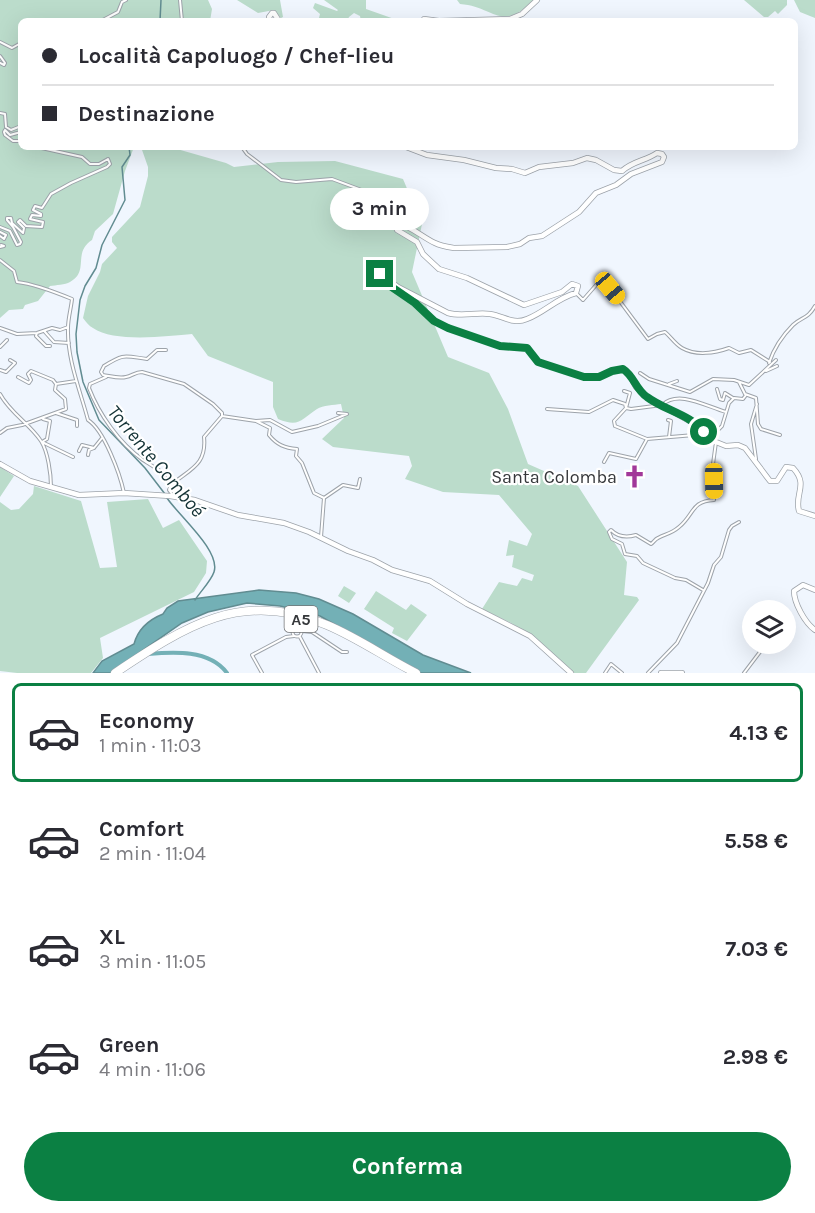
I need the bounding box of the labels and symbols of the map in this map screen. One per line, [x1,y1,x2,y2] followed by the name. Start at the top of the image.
[330,187,430,229] callout: 3 min
[366,260,393,287] route end
[592,268,628,308] car
[103,400,210,522] water label: Torrente Comboé
[690,418,717,445] route start
[705,463,723,499] car
[622,464,648,490] church icon: Santa Colomba
[491,466,617,488] place label: Santa Colomba
[284,606,318,632] road number: A5

